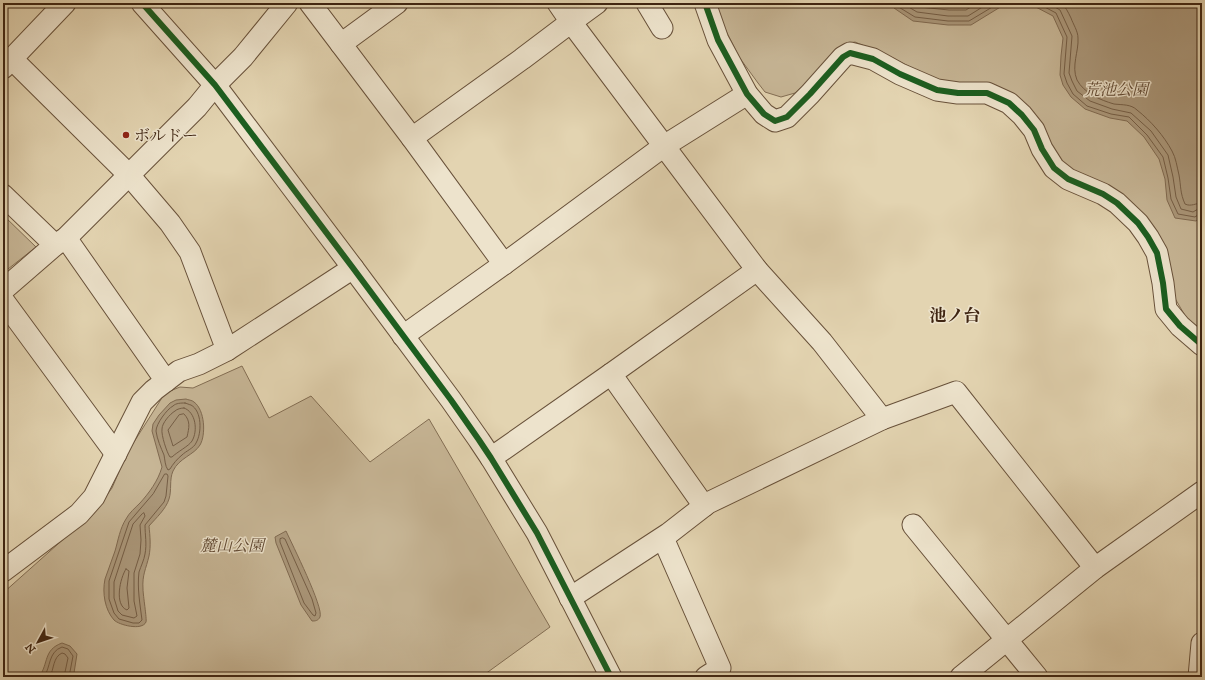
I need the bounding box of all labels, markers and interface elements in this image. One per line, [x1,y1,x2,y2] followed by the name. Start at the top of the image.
[1084,80,1151,100] park label: 荒池公園
[134,126,198,146] place label: ボルドー
[121,130,131,140] marker: ボルドー
[930,305,981,327] district label: 池ノ台
[200,536,267,556] park label: 麓山公園
[18,622,58,662] north arrow
[23,640,39,656] text: N

